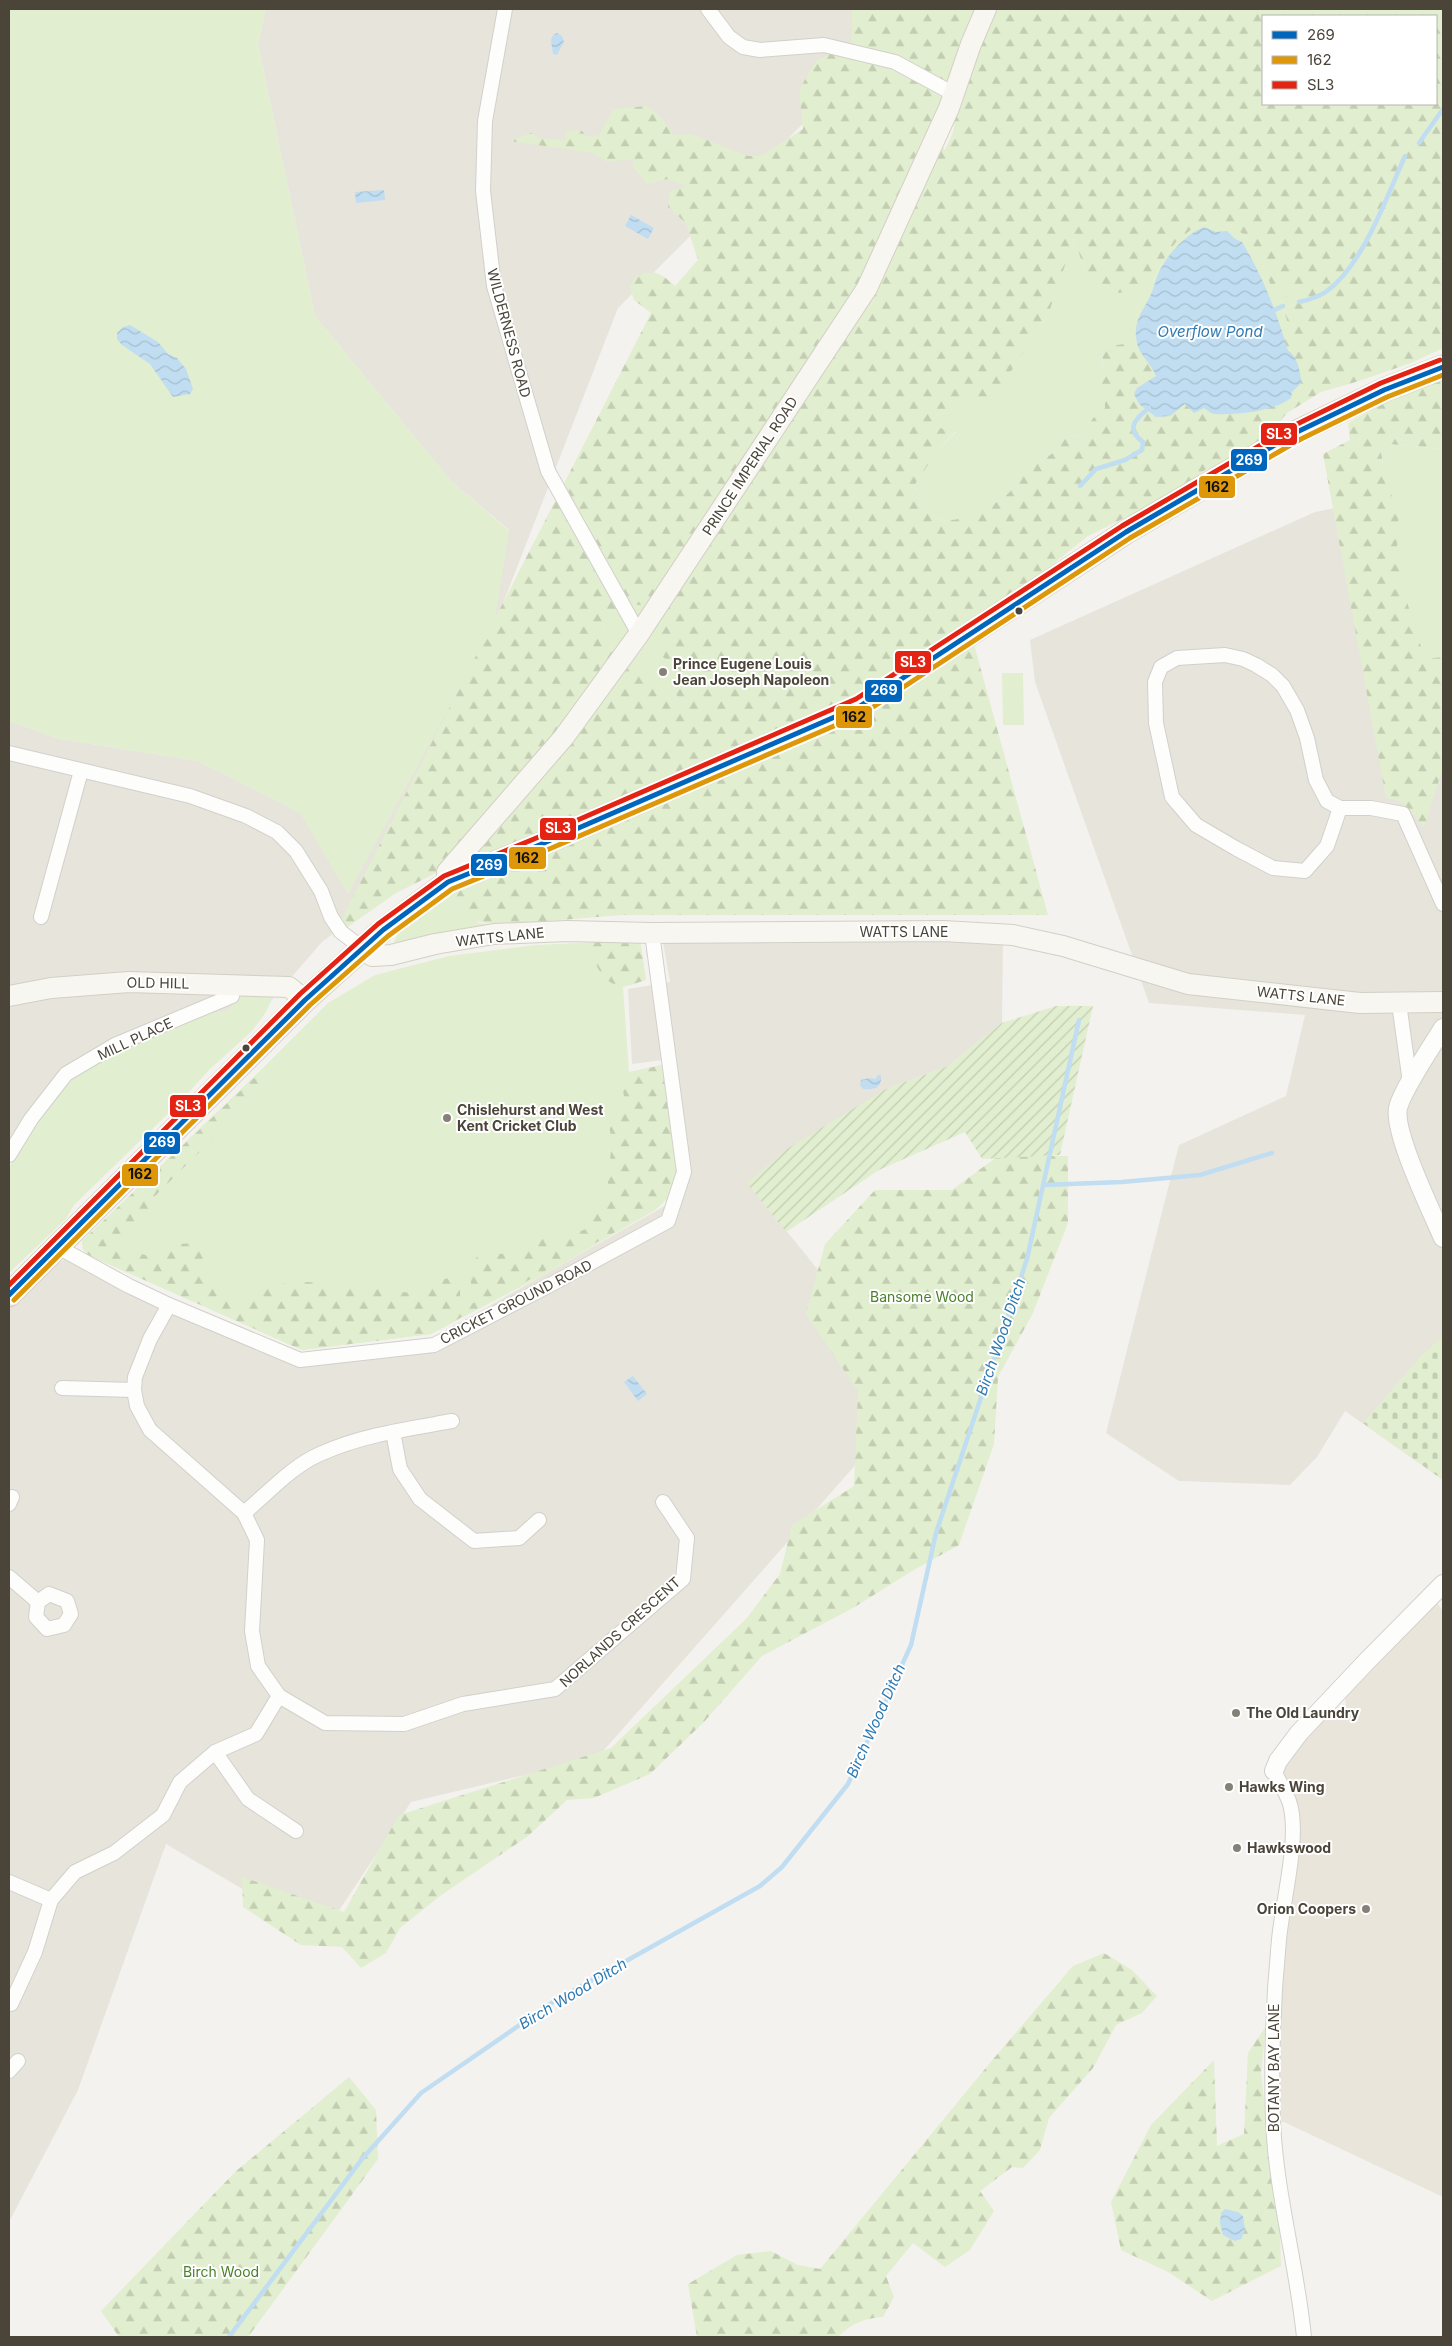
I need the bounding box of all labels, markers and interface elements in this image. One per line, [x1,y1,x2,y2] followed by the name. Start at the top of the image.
[1262,15,1437,105] legend
[1307,25,1335,44] text: 269
[1307,50,1332,69] text: 162
[1307,75,1334,94] text: SL3
[484,266,535,399] street label: WILDERNESS ROAD
[1157,322,1263,341] water label: Overflow Pond
[698,393,801,538] street label: PRINCE IMPERIAL ROAD
[1260,422,1298,446] line badge: SL3
[1266,425,1292,442] text: SL3
[1230,448,1268,472] line badge: 269
[1235,451,1263,468] text: 269
[1198,475,1236,499] line badge: 162
[1205,478,1229,495] text: 162
[1014,606,1024,616] unlabelled marker
[894,650,932,674] line badge: SL3
[900,653,926,670] text: SL3
[673,655,829,688] place label: Prince Eugene Louis Jean Joseph Napoleon
[657,666,669,678] marker: Prince Eugene Louis Jean Joseph Napoleon
[864,679,903,703] line badge: 269
[870,681,898,698] text: 269
[835,705,873,729] line badge: 162
[842,708,866,725] text: 162
[539,817,577,841] line badge: SL3
[545,819,571,836] text: SL3
[508,846,547,870] line badge: 162
[515,849,539,866] text: 162
[470,853,508,877] line badge: 269
[475,856,503,873] text: 269
[455,923,545,950] street label: WATTS LANE
[859,923,949,940] street label: WATTS LANE
[127,973,190,992] street label: OLD HILL
[1256,982,1346,1009] street label: WATTS LANE
[95,1014,175,1063] street label: MILL PLACE
[241,1043,251,1053] unlabelled marker
[169,1094,207,1118] line badge: SL3
[175,1097,201,1114] text: SL3
[457,1101,603,1134] place label: Chislehurst and West Kent Cricket Club
[441,1112,453,1124] marker: Chislehurst and West Kent Cricket Club
[143,1131,181,1155] line badge: 269
[148,1133,176,1150] text: 269
[121,1163,159,1187] line badge: 162
[128,1165,152,1182] text: 162
[437,1256,595,1347] street label: CRICKET GROUND ROAD
[972,1276,1030,1398] water label: Birch Wood Ditch
[870,1288,974,1305] park label: Bansome Wood
[556,1573,683,1690] street label: NORLANDS CRESCENT
[842,1661,909,1781] water label: Birch Wood Ditch
[1246,1704,1360,1721] place label: The Old Laundry
[1230,1707,1242,1719] marker: The Old Laundry
[1239,1778,1325,1795] place label: Hawks Wing
[1223,1781,1235,1793] marker: Hawks Wing
[1247,1839,1331,1856] place label: Hawkswood
[1231,1842,1243,1854] marker: Hawkswood
[1257,1900,1356,1917] place label: Orion Coopers
[1360,1903,1372,1915] marker: Orion Coopers
[515,1954,630,2033] water label: Birch Wood Ditch
[1265,2004,1282,2132] street label: BOTANY BAY LANE
[183,2263,259,2280] park label: Birch Wood

